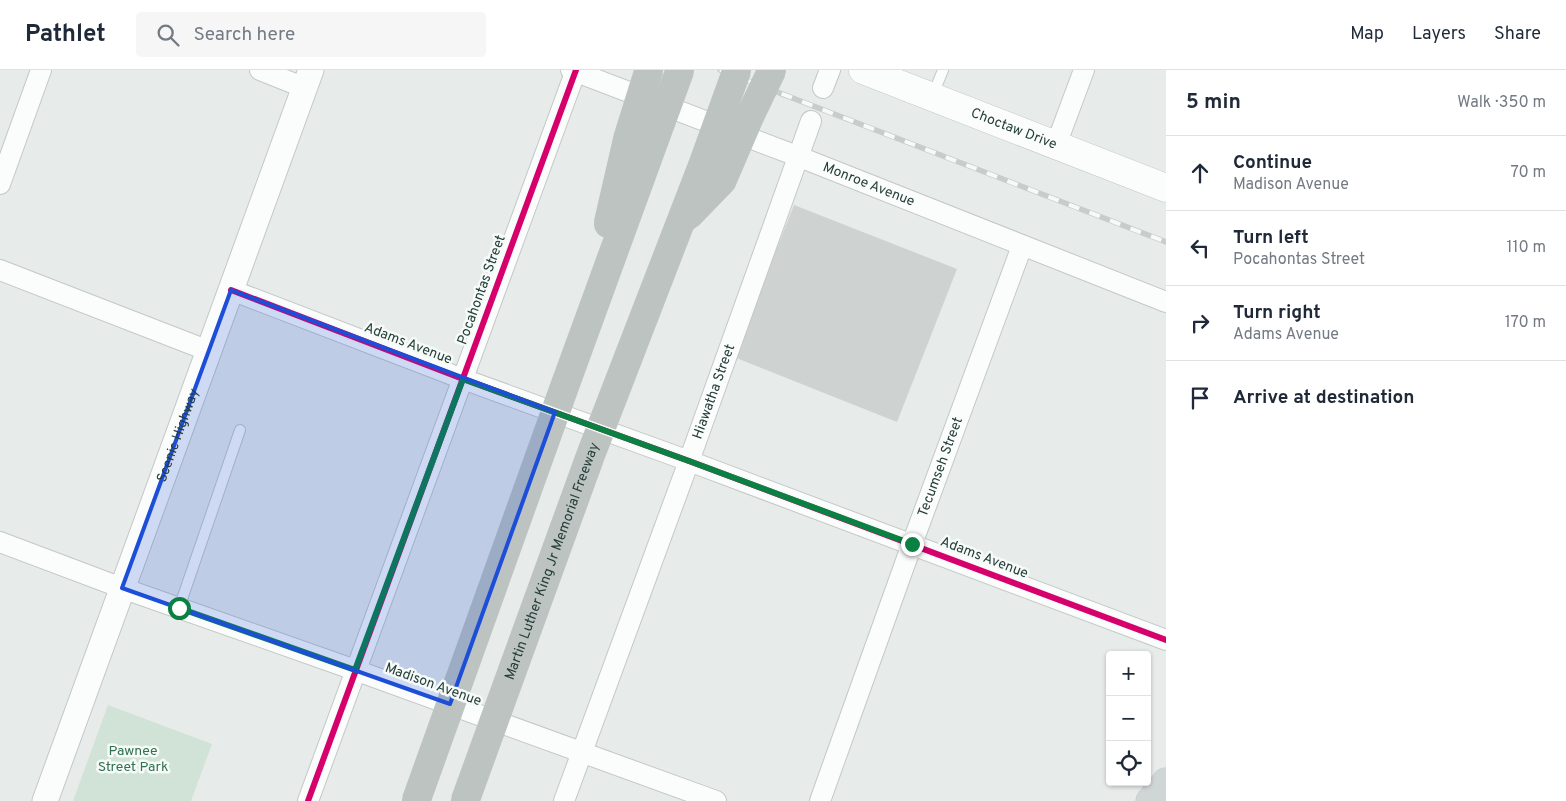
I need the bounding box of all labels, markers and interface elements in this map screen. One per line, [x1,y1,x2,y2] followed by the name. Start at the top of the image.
[136,12,486,57] search box
[25,20,106,50] text: Pathlet
[154,21,182,49] icon: search
[194,23,295,47] text: Search here
[1350,23,1384,46] text: Map
[1412,23,1466,46] text: Layers
[1494,23,1541,46] text: Share
[1186,89,1241,116] text: 5 min
[1457,93,1546,113] text: Walk · 350 m
[968,104,1059,153] street label: Choctaw Drive
[1233,151,1312,175] text: Continue
[820,159,917,210] street label: Monroe Avenue
[1186,159,1214,187] icon: ahead
[1511,163,1546,183] text: 70 m
[1233,175,1349,195] text: Madison Avenue
[1233,226,1309,250] text: Turn left
[454,233,510,347] street label: Pocahontas Street
[1186,234,1214,262] icon: left
[1506,238,1546,258] text: 110 m
[1233,250,1365,270] text: Pocahontas Street
[1233,301,1321,325] text: Turn right
[1186,309,1214,337] icon: right
[1505,313,1546,333] text: 170 m
[362,319,454,369] street label: Adams Avenue
[1233,325,1339,345] text: Adams Avenue
[689,342,739,441] street label: Hiawatha Street
[1186,384,1214,412] icon: arrive
[153,386,203,485] street label: Scenic Highway
[1233,386,1414,410] text: Arrive at destination
[914,415,967,519] street label: Tecumseh Street
[501,440,603,682] street label: Martin Luther King Jr Memorial Freeway
[901,533,924,556] route end
[938,533,1030,583] street label: Adams Avenue
[168,597,191,620] route start
[1106,651,1151,786] map controls
[1106,651,1151,696] button: +
[382,660,484,710] street label: Madison Avenue
[1106,696,1151,741] button: −
[1106,741,1151,786] button: locate
[98,743,168,776] park label: Pawnee Street Park

